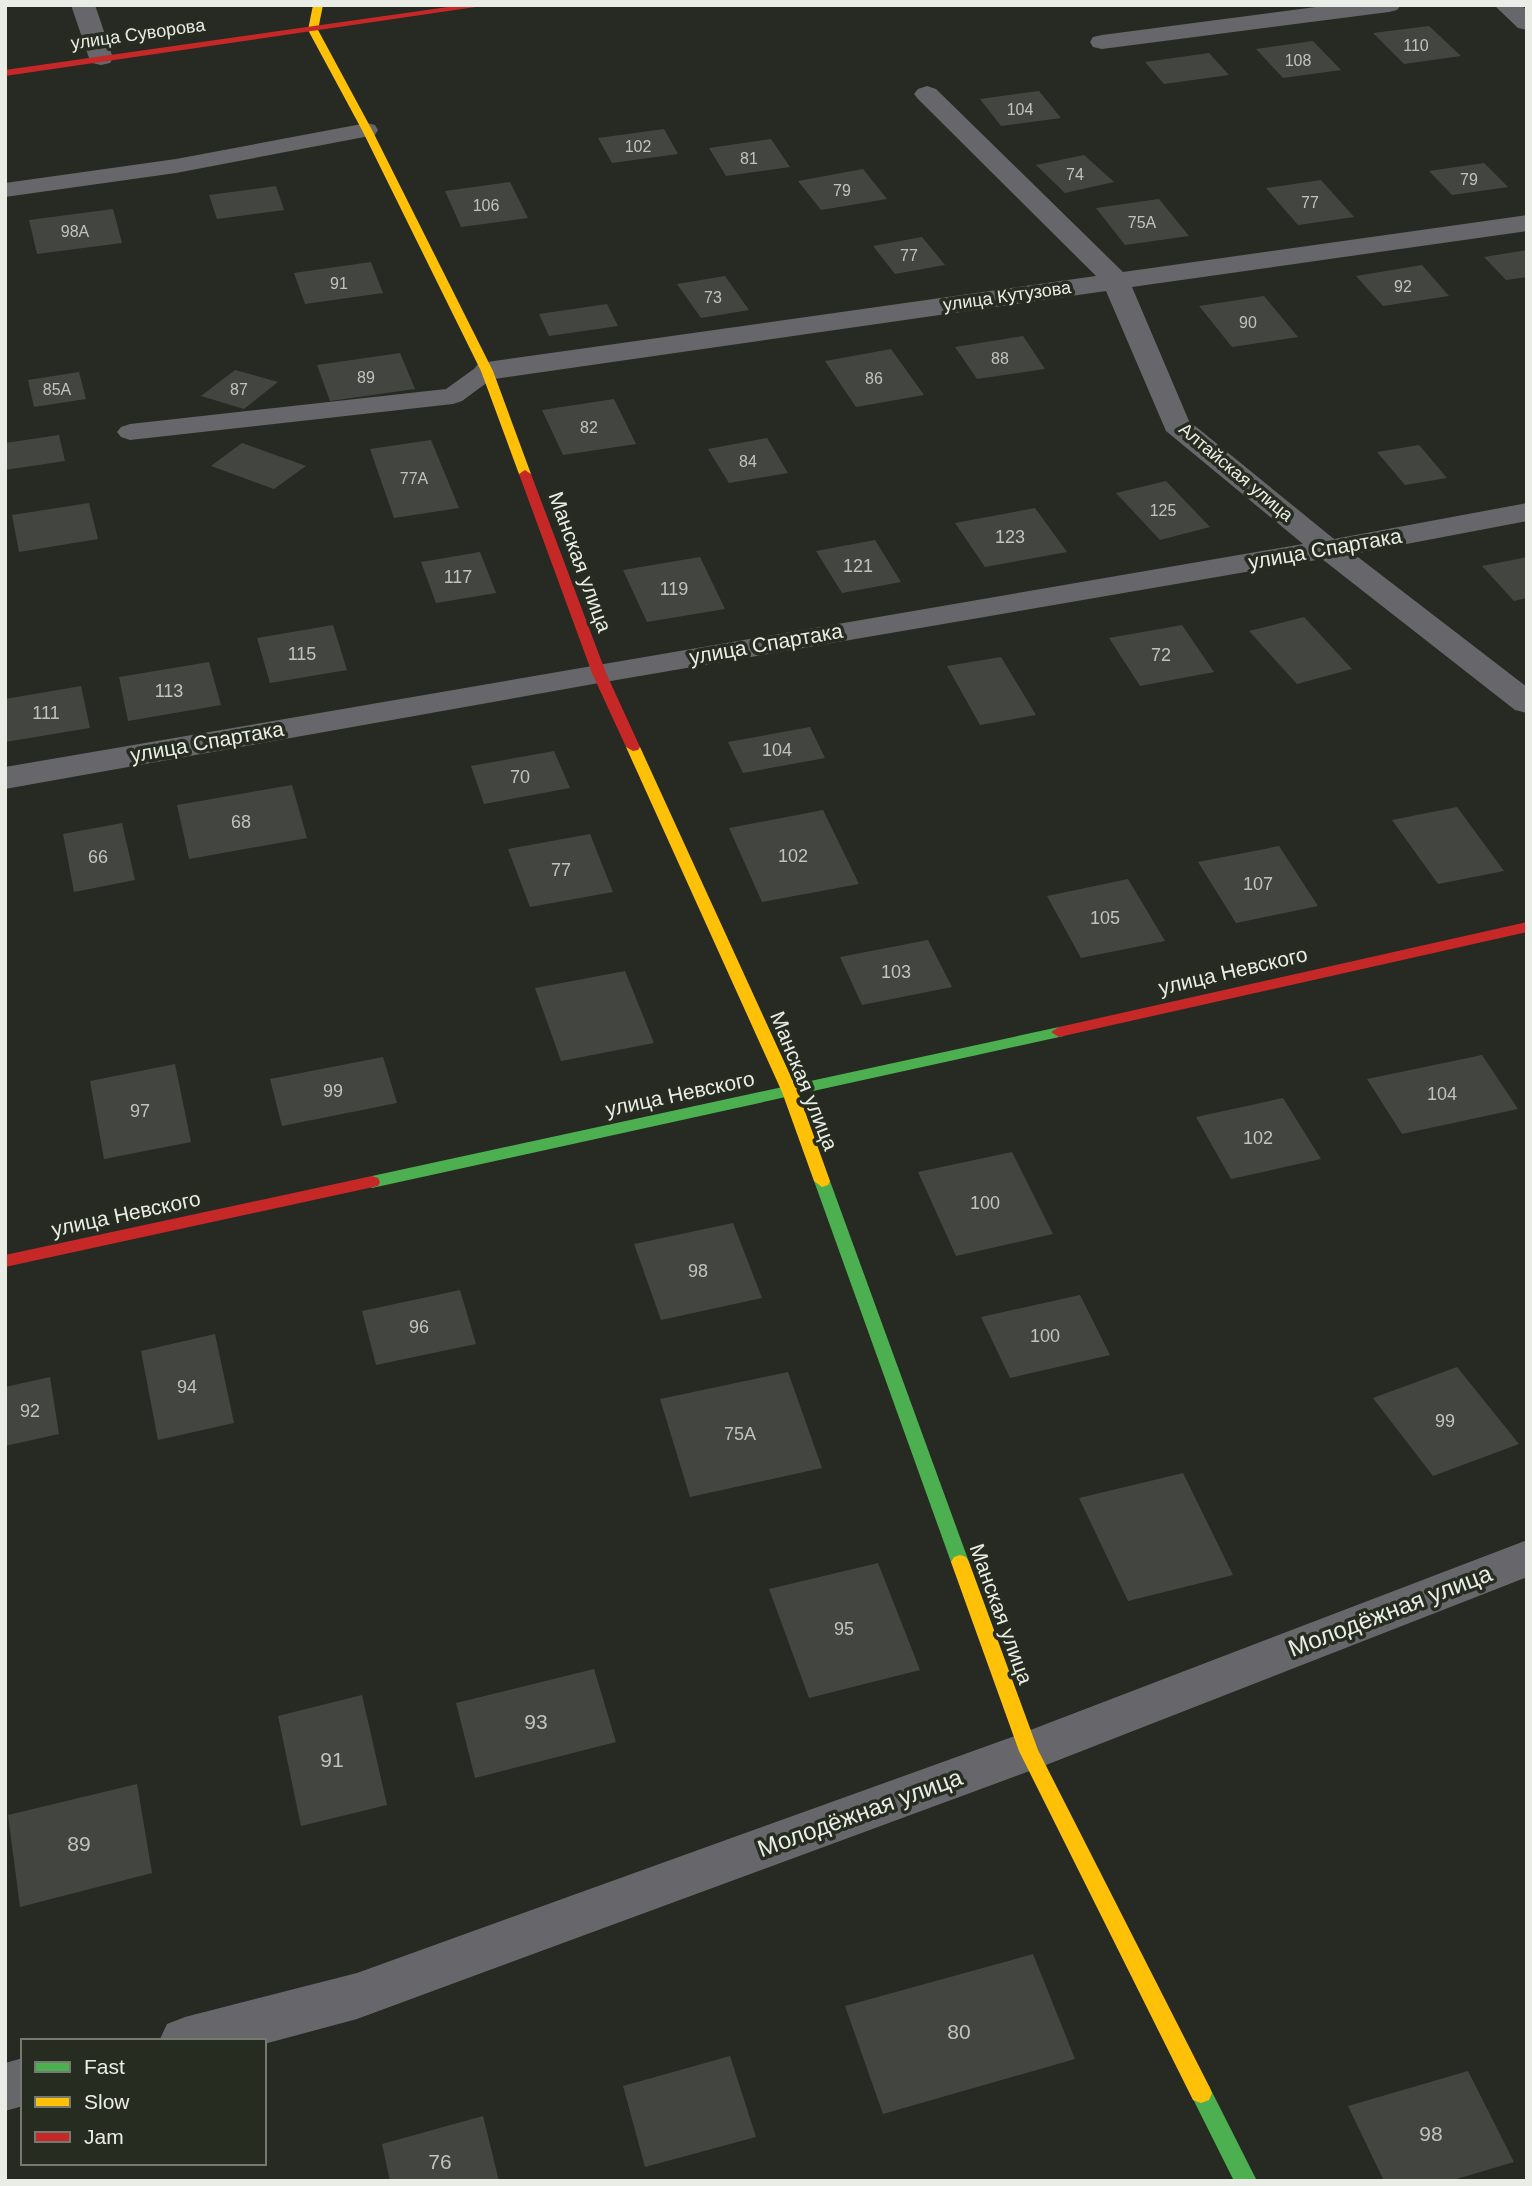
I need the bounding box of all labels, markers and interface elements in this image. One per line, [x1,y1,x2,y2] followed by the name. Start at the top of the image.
[70,15,207,53] street label: улица Суворова
[1403,37,1429,54] house number: 110
[1285,52,1311,69] house number: 108
[1007,101,1033,118] house number: 104
[625,138,651,155] house number: 102
[740,150,758,167] house number: 81
[1066,166,1084,183] house number: 74
[1460,171,1478,188] house number: 79
[833,182,851,199] house number: 79
[1301,194,1319,211] house number: 77
[473,197,499,214] house number: 106
[1128,214,1157,231] house number: 75А
[61,223,90,240] house number: 98А
[900,247,918,264] house number: 77
[330,275,348,292] house number: 91
[942,277,1073,315] street label: улица Кутузова
[1394,278,1412,295] house number: 92
[704,289,722,306] house number: 73
[1239,314,1257,331] house number: 90
[991,350,1009,367] house number: 88
[357,369,375,386] house number: 89
[865,370,883,387] house number: 86
[43,381,72,398] house number: 85А
[230,381,248,398] house number: 87
[580,419,598,436] house number: 82
[1175,419,1298,526] street label: Алтайская улица
[739,453,757,470] house number: 84
[400,470,429,487] house number: 77А
[544,488,617,635] street label: Манская улица
[1150,502,1176,519] house number: 125
[1246,524,1404,573] street label: улица Спартака
[995,527,1025,547] house number: 123
[843,556,873,576] house number: 121
[444,567,472,587] house number: 117
[660,579,688,599] house number: 119
[687,619,845,668] street label: улица Спартака
[288,644,316,664] house number: 115
[1151,645,1171,665] house number: 72
[155,681,183,701] house number: 113
[32,703,60,723] house number: 111
[128,717,286,766] street label: улица Спартака
[762,740,792,760] house number: 104
[510,767,530,787] house number: 70
[231,812,251,832] house number: 68
[778,846,808,866] house number: 102
[88,847,108,867] house number: 66
[551,860,571,880] house number: 77
[1243,874,1273,894] house number: 107
[1090,908,1120,928] house number: 105
[1156,942,1309,999] street label: улица Невского
[881,962,911,982] house number: 103
[766,1008,843,1154] street label: Манская улица
[603,1066,757,1121] street label: улица Невского
[323,1081,343,1101] house number: 99
[1427,1084,1457,1104] house number: 104
[130,1101,150,1121] house number: 97
[1243,1128,1273,1148] house number: 102
[49,1186,203,1241] street label: улица Невского
[970,1193,1000,1213] house number: 100
[688,1261,708,1281] house number: 98
[409,1317,429,1337] house number: 96
[1030,1326,1060,1346] house number: 100
[177,1377,197,1397] house number: 94
[20,1401,40,1421] house number: 92
[1435,1411,1455,1431] house number: 99
[724,1424,756,1444] house number: 75А
[965,1540,1038,1687] street label: Манская улица
[1284,1559,1496,1662] street label: Молодёжная улица
[834,1619,854,1639] house number: 95
[524,1710,548,1733] house number: 93
[320,1748,344,1771] house number: 91
[754,1763,966,1862] street label: Молодёжная улица
[67,1832,91,1855] house number: 89
[947,2020,971,2043] house number: 80
[21,2039,266,2165] legend
[84,2055,125,2078] text: Fast
[84,2090,130,2113] text: Slow
[1419,2122,1443,2145] house number: 98
[84,2125,124,2148] text: Jam
[428,2150,452,2173] house number: 76

